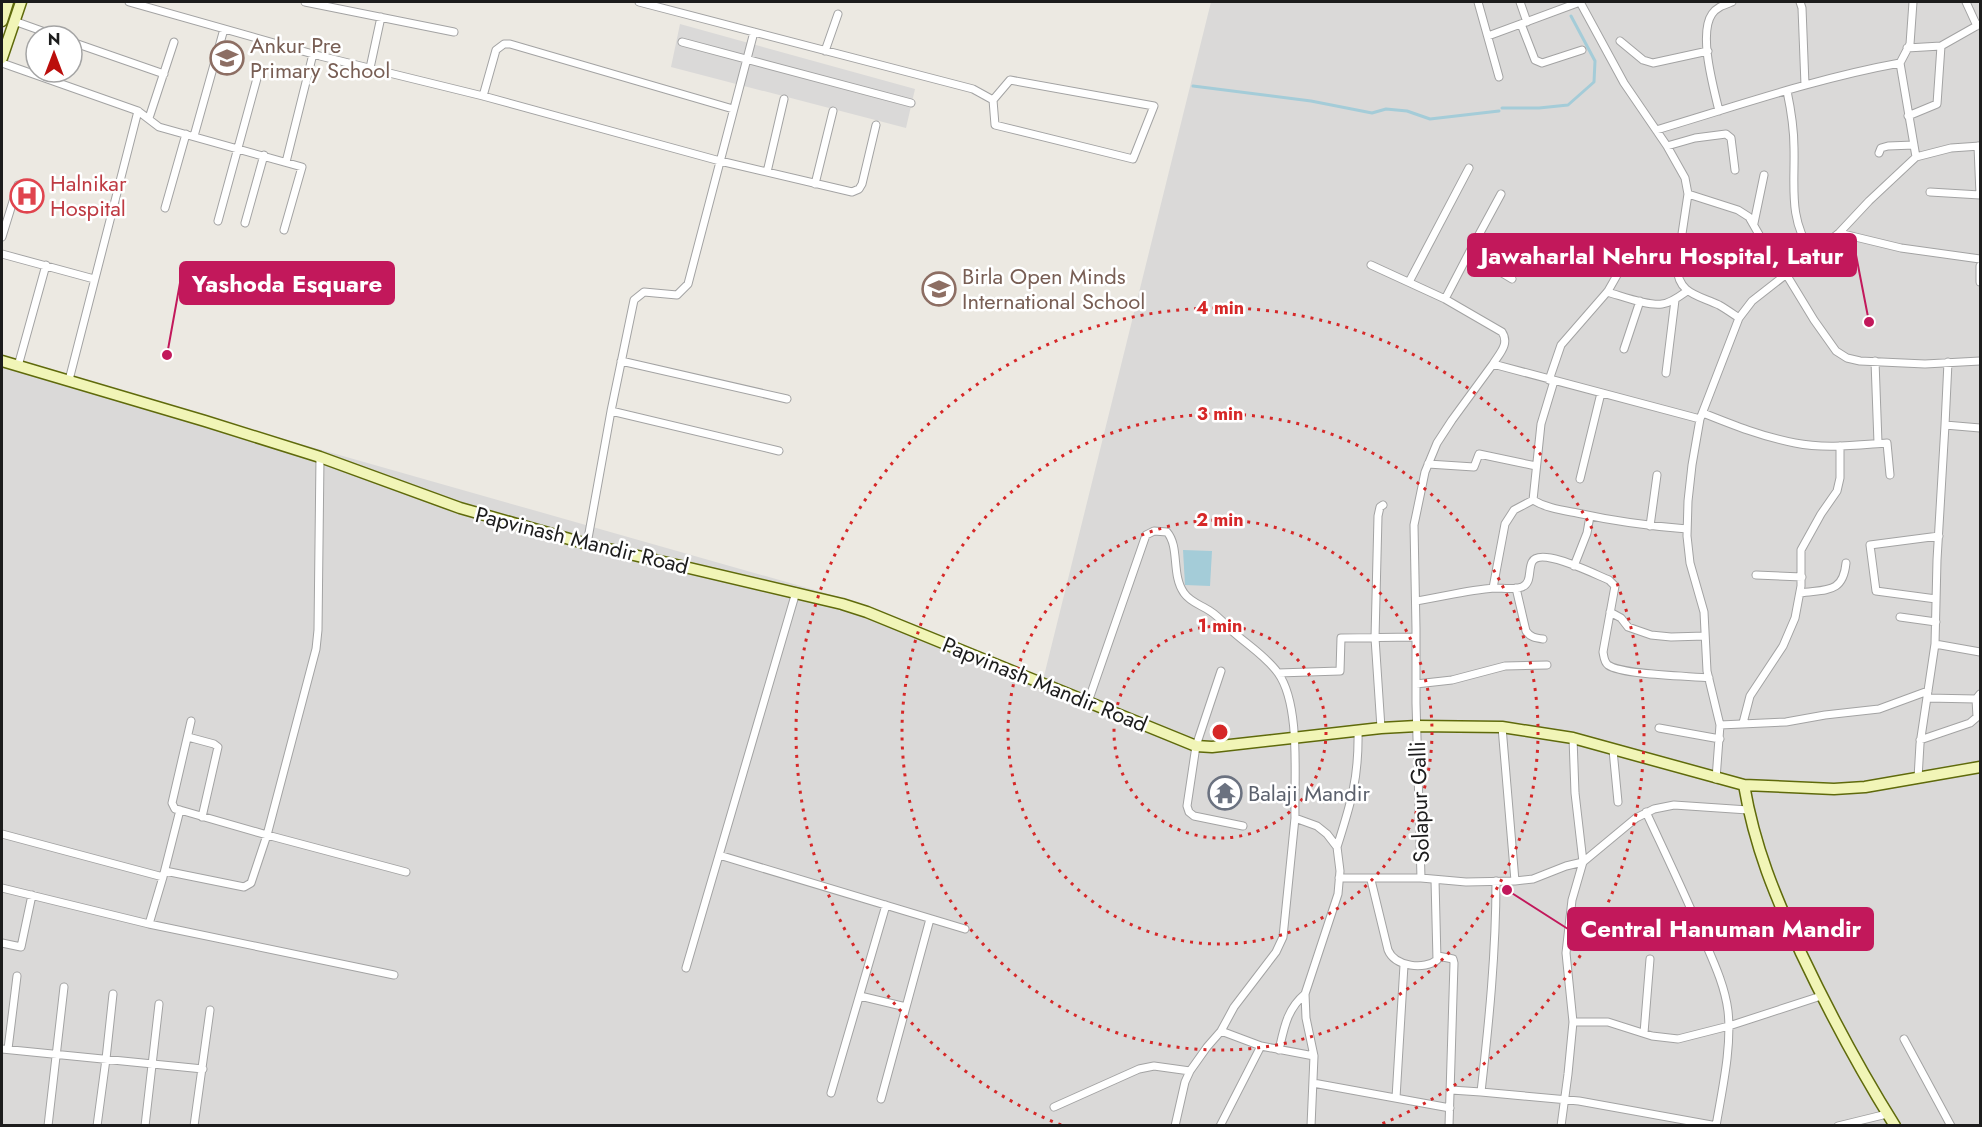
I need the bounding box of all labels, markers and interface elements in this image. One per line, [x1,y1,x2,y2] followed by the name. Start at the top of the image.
[24,24,84,84] north arrow
[48,28,60,51] text: N
[250,29,390,86] place label: Ankur Pre Primary School
[209,40,245,76] school or university icon: Ankur Pre Primary School
[50,167,127,224] place label: Halnikar Hospital
[9,178,45,214] hospital icon: Halnikar Hospital
[1468,234,1856,276] callout: Jawaharlal Nehru Hospital, Latur
[1476,238,1844,273] text: Jawaharlal Nehru Hospital, Latur
[962,260,1145,317] place label: Birla Open Minds International School
[180,262,394,304] callout: Yashoda Esquare
[191,266,382,301] text: Yashoda Esquare
[921,271,957,307] school or university icon: Birla Open Minds International School
[1196,295,1244,321] text: 4 min
[1197,401,1243,427] text: 3 min
[472,498,692,582] street label: Papvinash Mandir Road
[1196,507,1244,533] text: 2 min
[1198,613,1242,639] text: 1 min
[938,628,1152,740] street label: Papvinash Mandir Road
[1210,722,1230,742] centre of rings
[1401,741,1437,863] street label: Solapur Galli
[1207,775,1243,811] temple icon: Balaji Mandir
[1248,777,1371,809] place label: Balaji Mandir
[1568,908,1873,950] callout: Central Hanuman Mandir
[1581,911,1862,946] text: Central Hanuman Mandir

